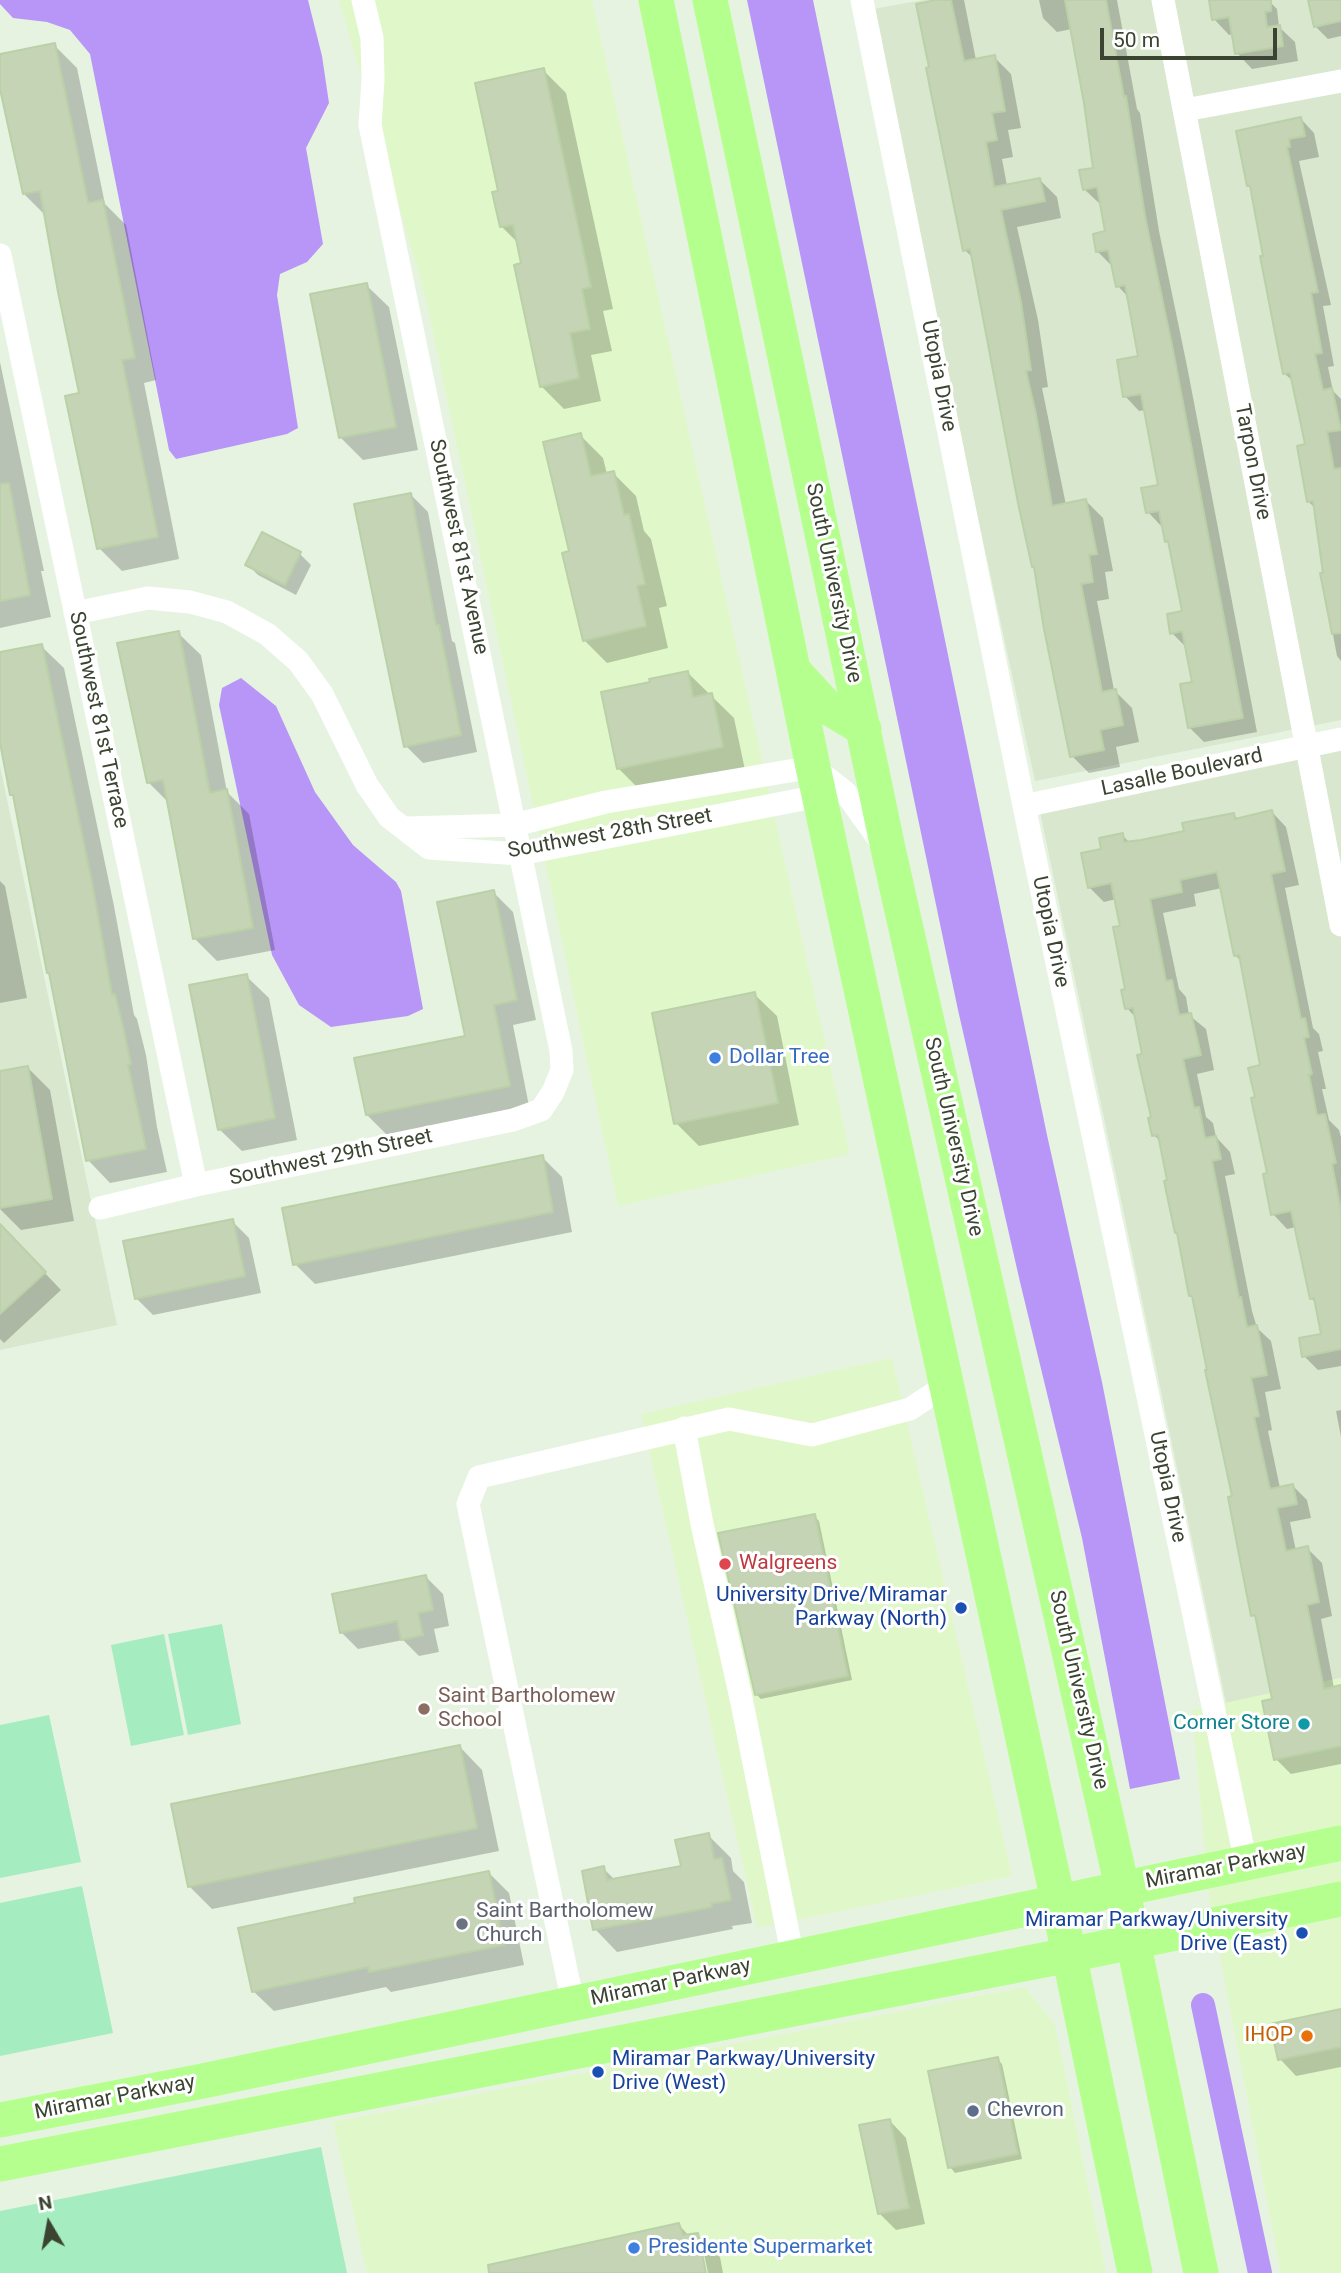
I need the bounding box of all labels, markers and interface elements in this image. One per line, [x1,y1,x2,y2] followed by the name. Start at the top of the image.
[1103,14,1280,58] scale bar
[1113,28,1160,52] text: 50 m
[915,318,961,434] street label: Utopia Drive
[1228,402,1276,522] street label: Tarpon Drive
[423,437,493,657] street label: Southwest 81st Avenue
[800,481,866,685] street label: South University Drive
[63,609,133,831] street label: Southwest 81st Terrace
[1099,744,1265,802] street label: Lasalle Boulevard
[506,804,714,864] street label: Southwest 28th Street
[1026,874,1074,990] street label: Utopia Drive
[918,1035,988,1239] street label: South University Drive
[729,1045,830,1071] place label: Dollar Tree
[707,1050,723,1066] marker: Dollar Tree
[227,1124,435,1192] street label: Southwest 29th Street
[1143,1429,1191,1545] street label: Utopia Drive
[739,1551,837,1577] place label: Walgreens
[717,1556,733,1572] marker: Walgreens
[716,1583,947,1633] place label: University Drive/Miramar Parkway (North)
[1043,1588,1113,1792] street label: South University Drive
[953,1600,969,1616] marker: University Drive/Miramar Parkway (North)
[438,1684,616,1734] place label: Saint Bartholomew School
[416,1701,432,1717] marker: Saint Bartholomew School
[1173,1711,1290,1737] place label: Corner Store
[1296,1716,1312,1732] marker: Corner Store
[1144,1839,1308,1895] street label: Miramar Parkway
[476,1899,654,1949] place label: Saint Bartholomew Church
[1025,1908,1288,1958] place label: Miramar Parkway/University Drive (East)
[454,1916,470,1932] marker: Saint Bartholomew Church
[1294,1925,1310,1941] marker: Miramar Parkway/University Drive (East)
[589,1954,753,2012] street label: Miramar Parkway
[1245,2023,1293,2049] place label: IHOP
[1299,2028,1315,2044] marker: IHOP
[612,2047,875,2097] place label: Miramar Parkway/University Drive (West)
[590,2064,606,2080] marker: Miramar Parkway/University Drive (West)
[33,2070,197,2126] street label: Miramar Parkway
[987,2098,1064,2124] place label: Chevron
[965,2103,981,2119] marker: Chevron
[14,2189,84,2259] north arrow
[37,2190,54,2215] text: N
[648,2235,873,2261] place label: Presidente Supermarket
[626,2240,642,2256] marker: Presidente Supermarket

